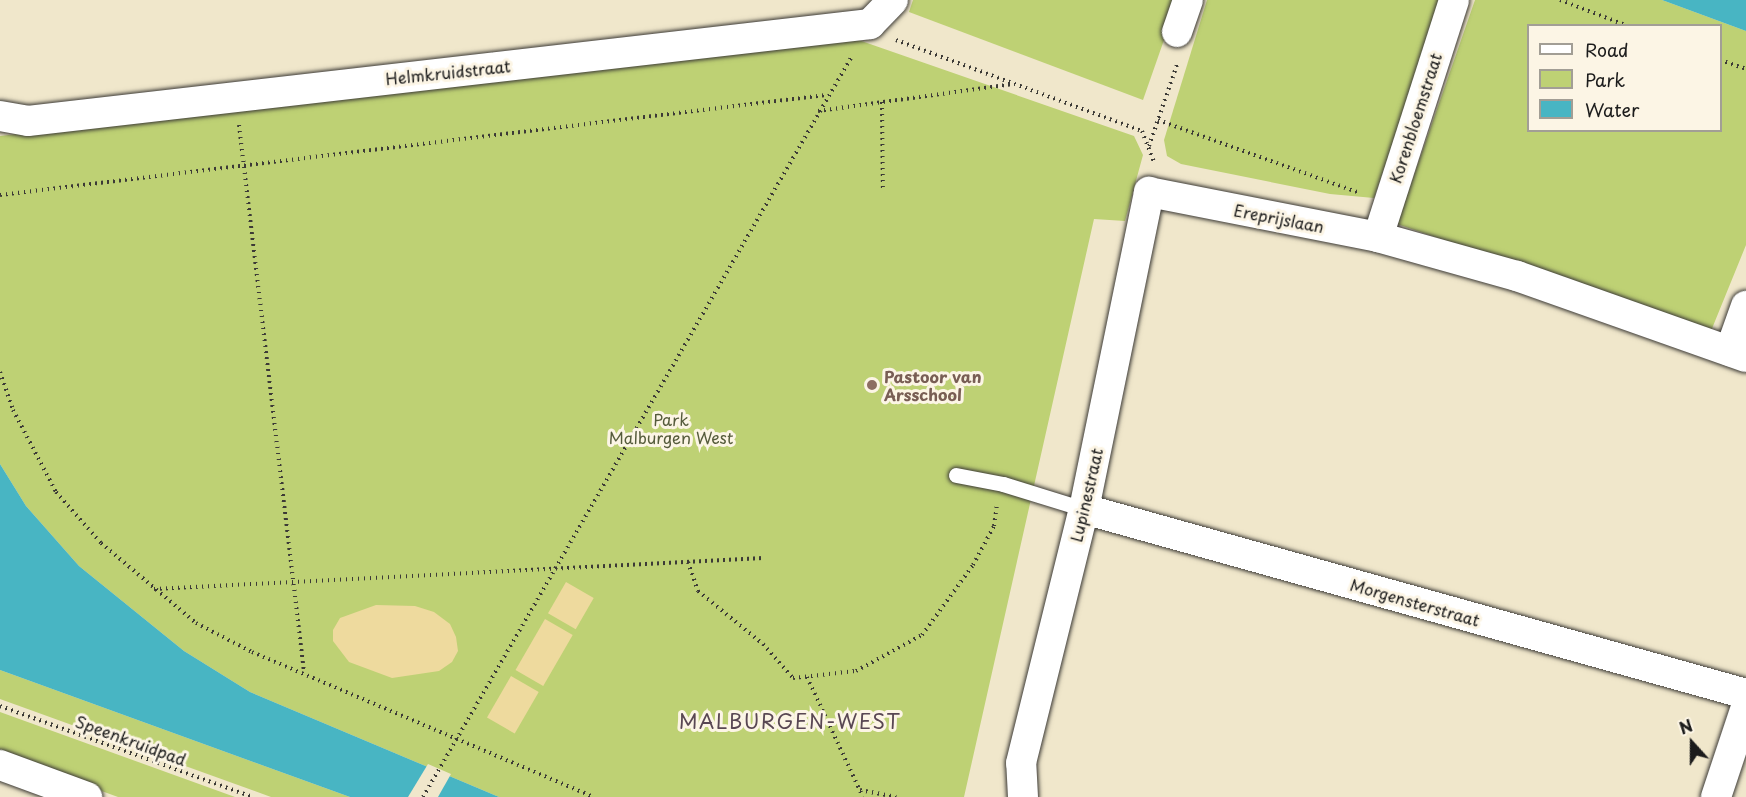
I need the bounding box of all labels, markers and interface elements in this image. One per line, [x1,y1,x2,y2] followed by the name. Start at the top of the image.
[1527,24,1722,132] legend
[1585,36,1629,63] text: Road
[1385,50,1445,186] street label: Korenbloemstraat
[385,56,511,88] street label: Helmkruidstraat
[1585,66,1625,93] text: Park
[1585,96,1639,123] text: Water
[1232,200,1326,236] street label: Ereprijslaan
[884,366,982,404] place label: Pastoor van Arsschool
[865,378,879,392] marker: Pastoor van Arsschool
[609,409,733,447] park label: Park Malburgen West
[1066,446,1106,544] street label: Lupinestraat
[1348,574,1482,630] street label: Morgensterstraat
[679,709,901,733] district label: MALBURGEN-WEST
[73,711,189,769] street label: Speenkruidpad
[1662,713,1722,773] north arrow
[1675,713,1696,740] text: N

